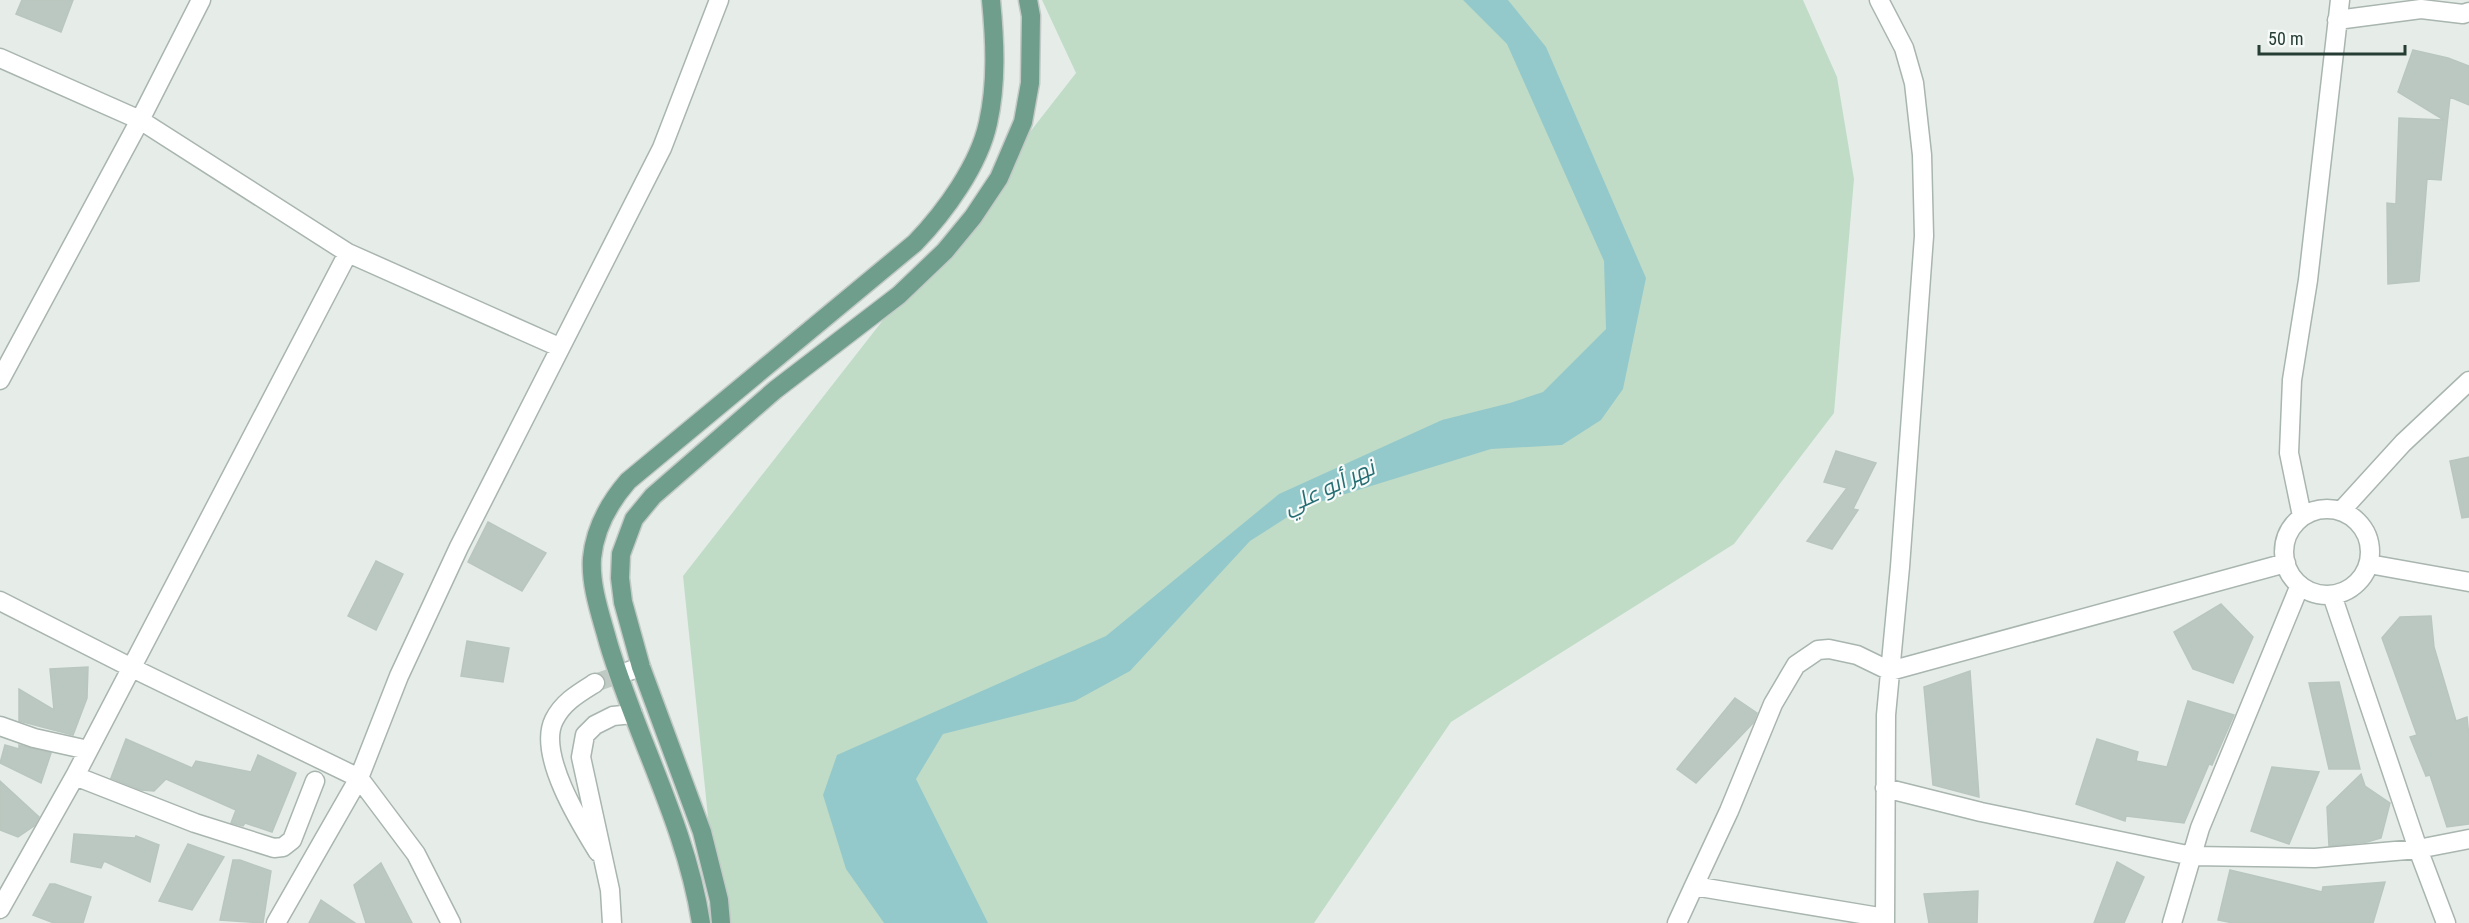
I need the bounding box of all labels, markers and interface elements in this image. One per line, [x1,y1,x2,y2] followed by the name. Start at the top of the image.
[2259,18,2404,56] scale bar
[2268,28,2303,49] text: 50 m
[1279,452,1383,524] water label: نهر أبو علي

